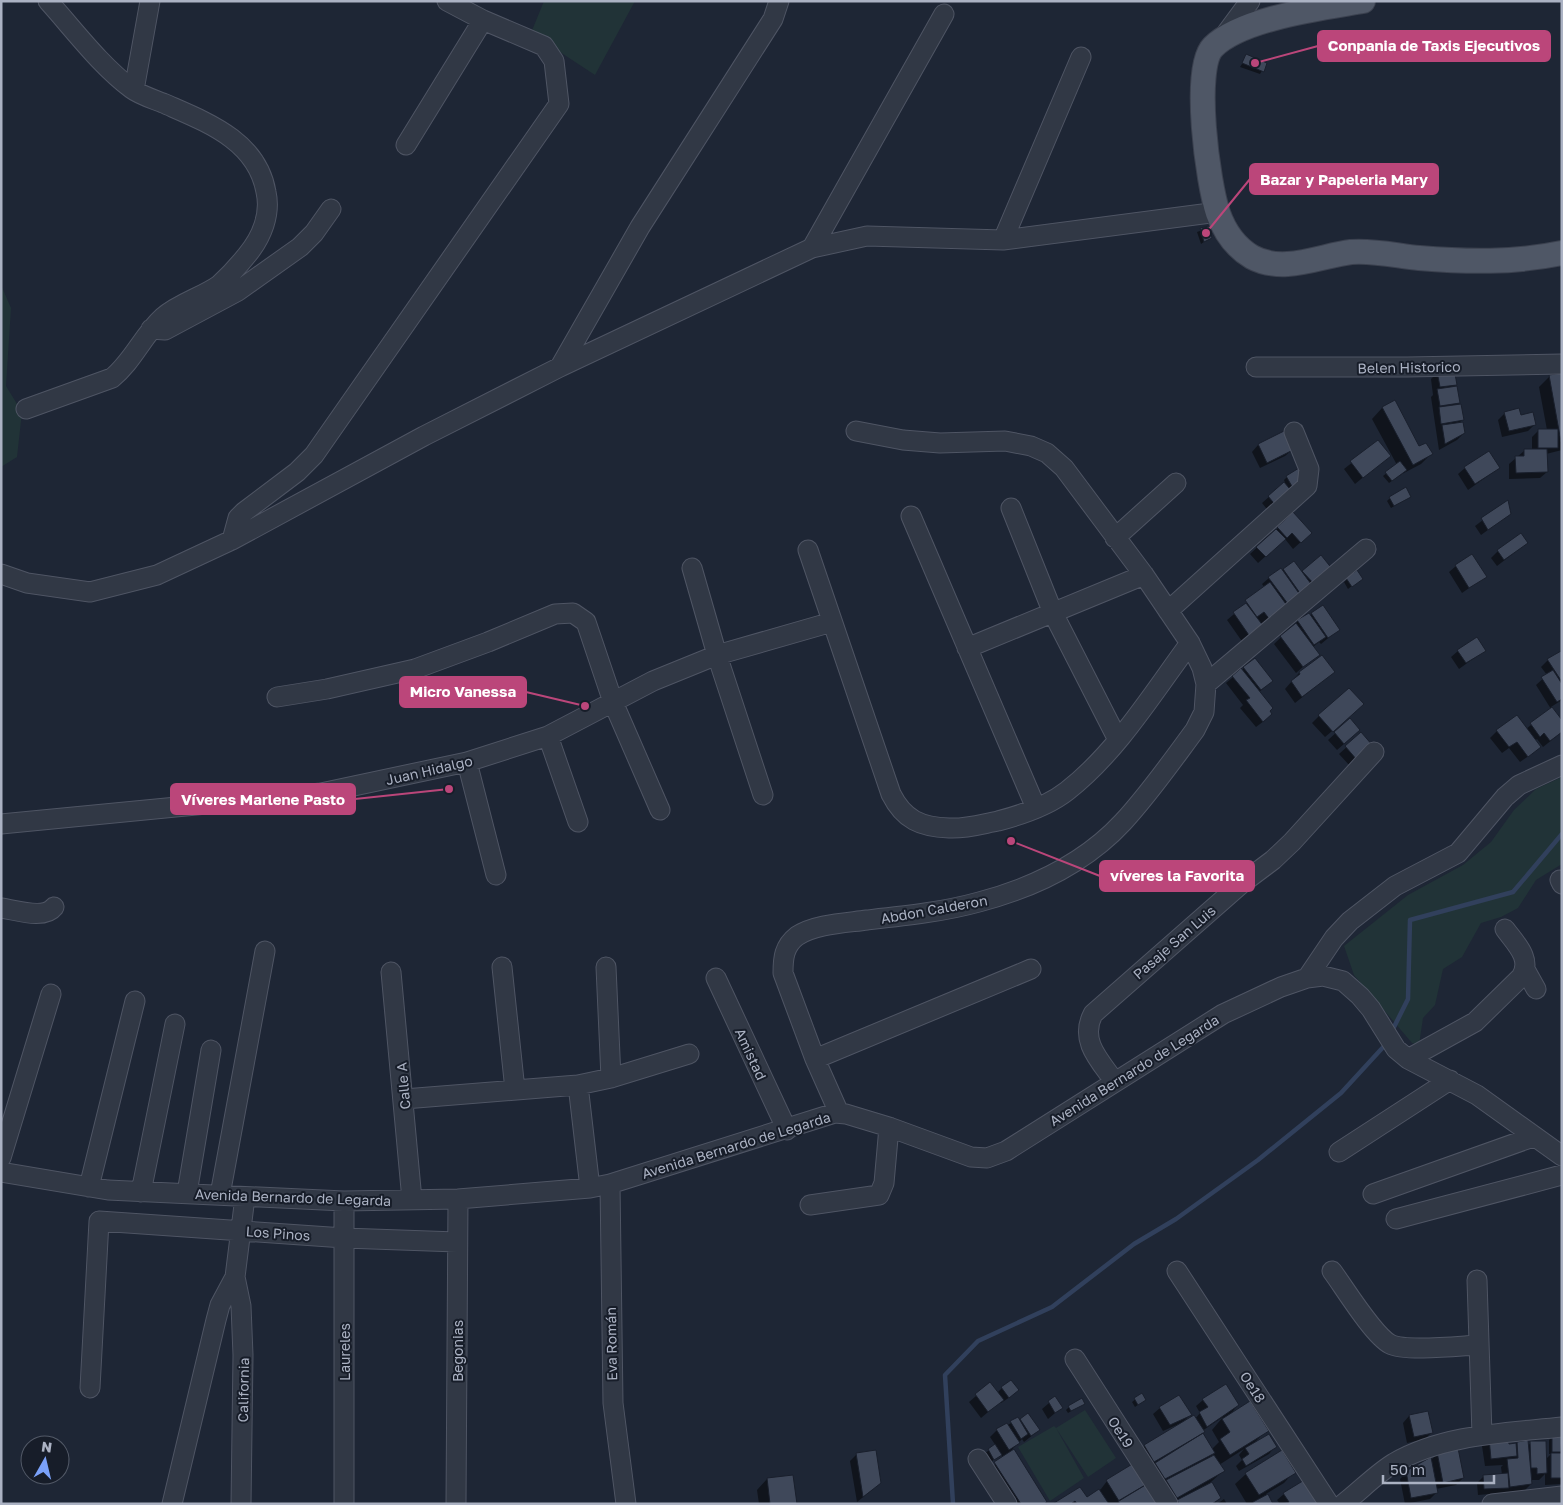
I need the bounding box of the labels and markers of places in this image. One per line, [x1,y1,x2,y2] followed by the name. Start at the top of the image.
[1318,31,1550,61] callout: Conpania de Taxis Ejecutivos
[1250,164,1438,194] callout: Bazar y Papeleria Mary
[400,677,526,707] callout: Micro Vanessa
[171,784,355,814] callout: Víveres Marlene Pasto
[1100,861,1254,891] callout: víveres la Favorita

